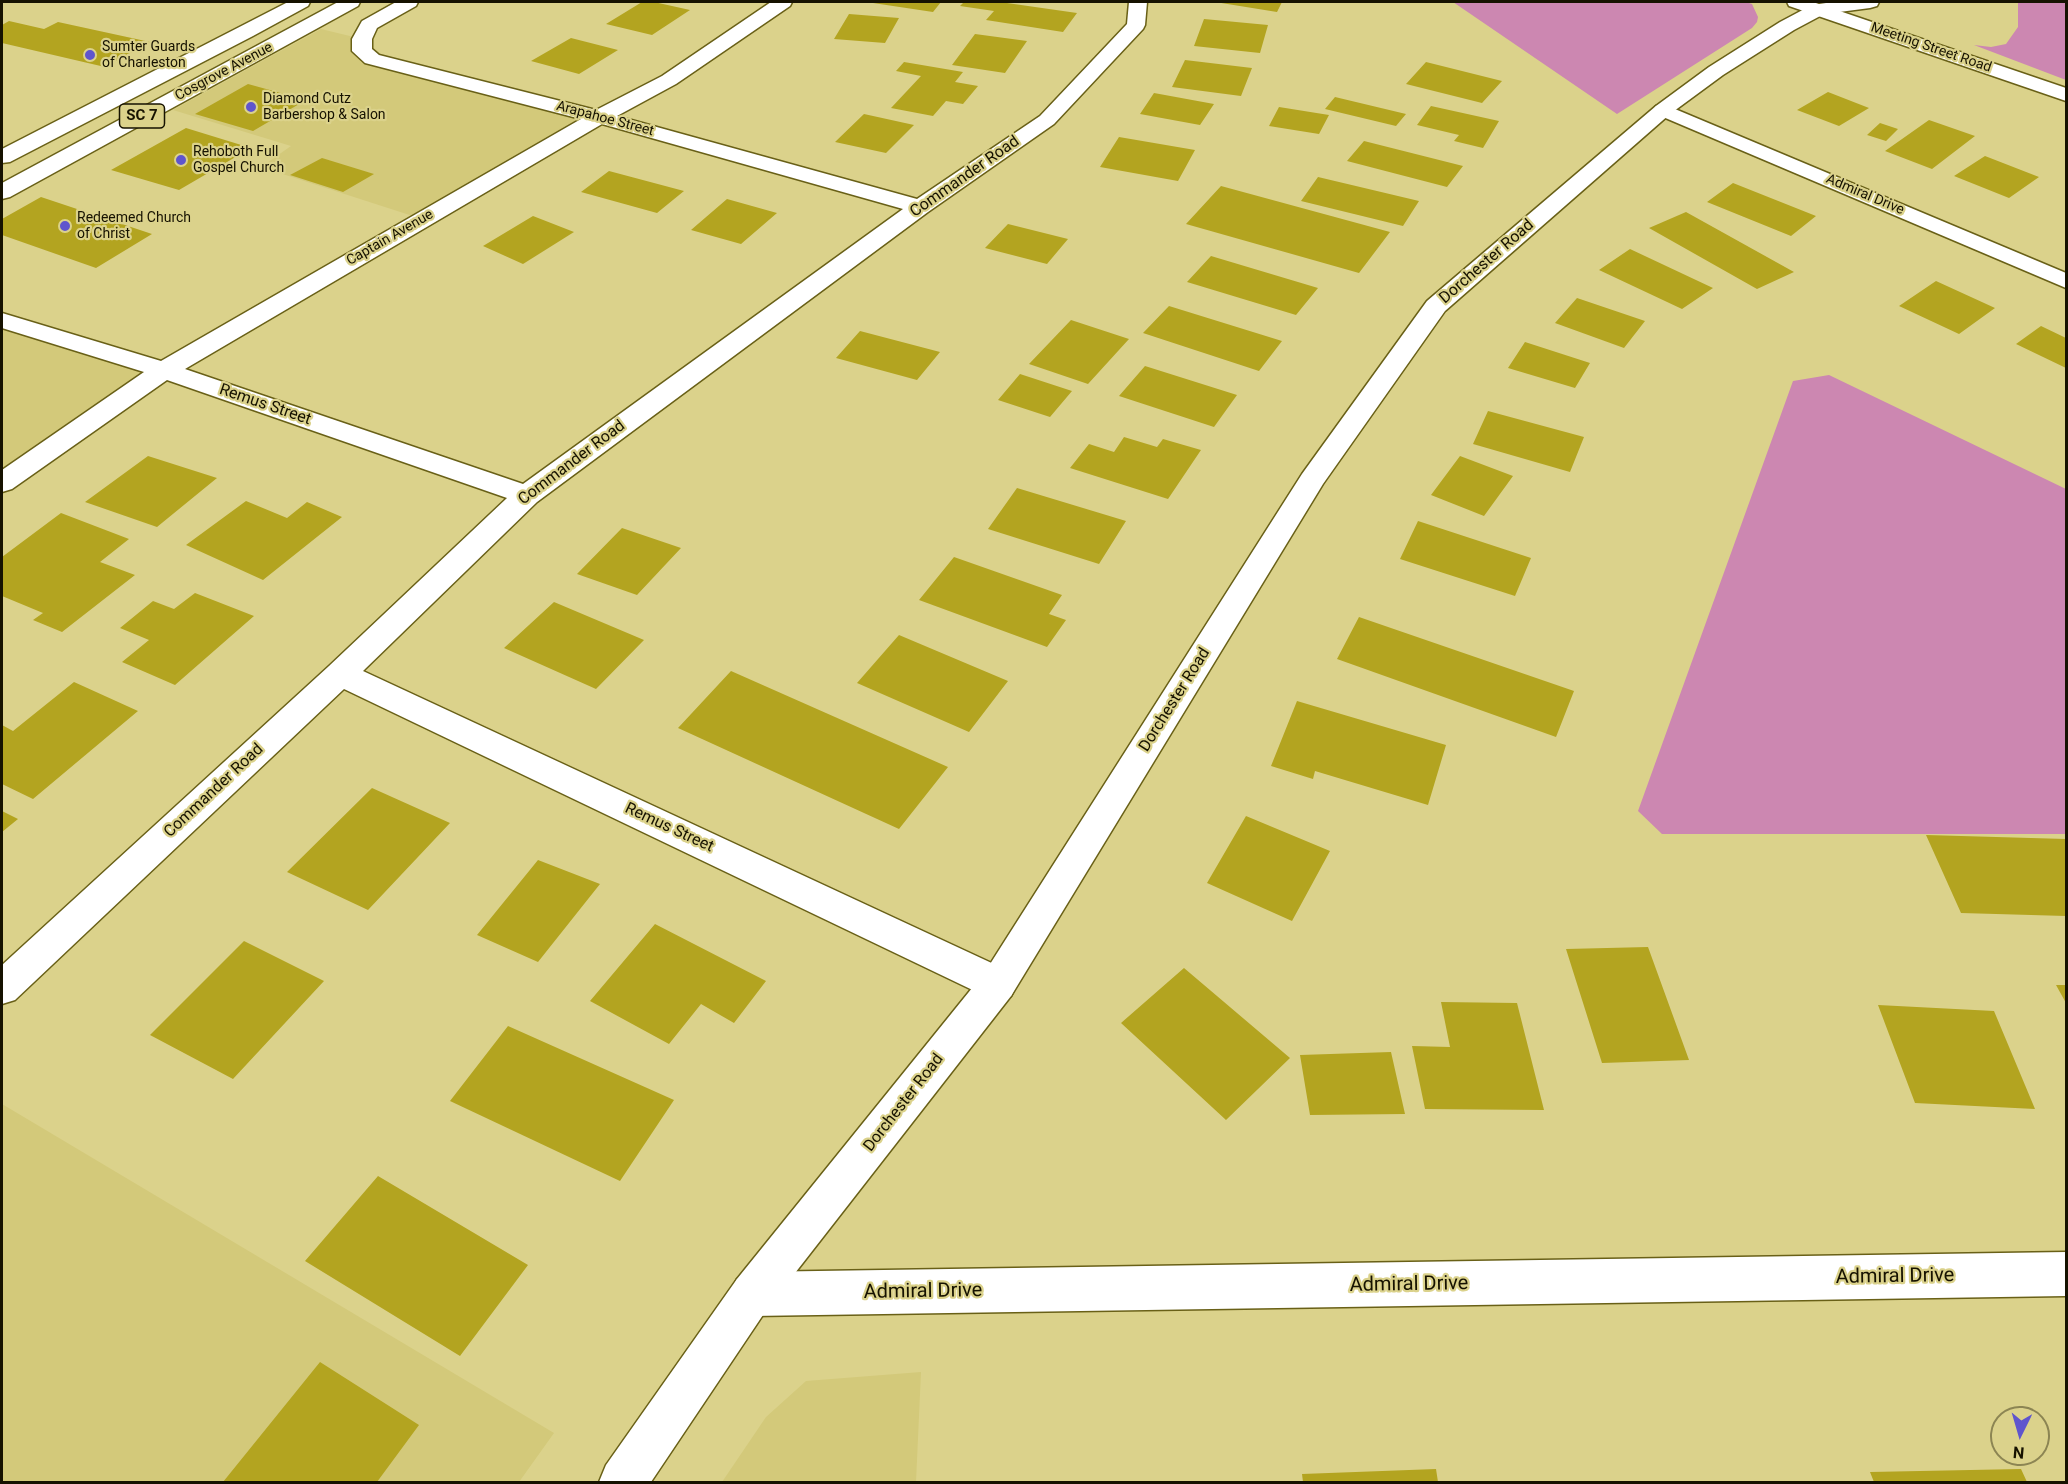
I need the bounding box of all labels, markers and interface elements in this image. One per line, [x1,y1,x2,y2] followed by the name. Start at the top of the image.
[1868,19,1994,77] street label: Meeting Street Road
[102,39,195,72] place label: Sumter Guards of Charleston
[172,39,276,105] street label: Cosgrove Avenue
[83,48,97,62] marker: Sumter Guards of Charleston
[263,91,386,124] place label: Diamond Cutz Barbershop & Salon
[554,98,656,140] street label: Arapahoe Street
[244,100,258,114] marker: Diamond Cutz Barbershop & Salon
[120,104,164,128] road number: SC 7
[907,132,1023,222] street label: Commander Road
[193,144,284,176] place label: Rehoboth Full Gospel Church
[174,153,188,167] marker: Rehoboth Full Gospel Church
[1823,171,1907,219] street label: Admiral Drive
[344,206,436,270] street label: Captain Avenue
[77,210,191,243] place label: Redeemed Church of Christ
[1436,216,1538,308] street label: Dorchester Road
[58,219,72,233] marker: Redeemed Church of Christ
[217,380,313,430] street label: Remus Street
[515,417,629,509] street label: Commander Road
[1135,645,1215,755] street label: Dorchester Road
[160,740,268,842] street label: Commander Road
[622,799,716,857] street label: Remus Street
[860,1050,948,1156] street label: Dorchester Road
[1835,1264,1955,1290] street label: Admiral Drive
[1349,1272,1469,1298] street label: Admiral Drive
[863,1279,983,1305] street label: Admiral Drive
[1990,1406,2050,1466] north arrow
[2012,1442,2025,1462] text: N

